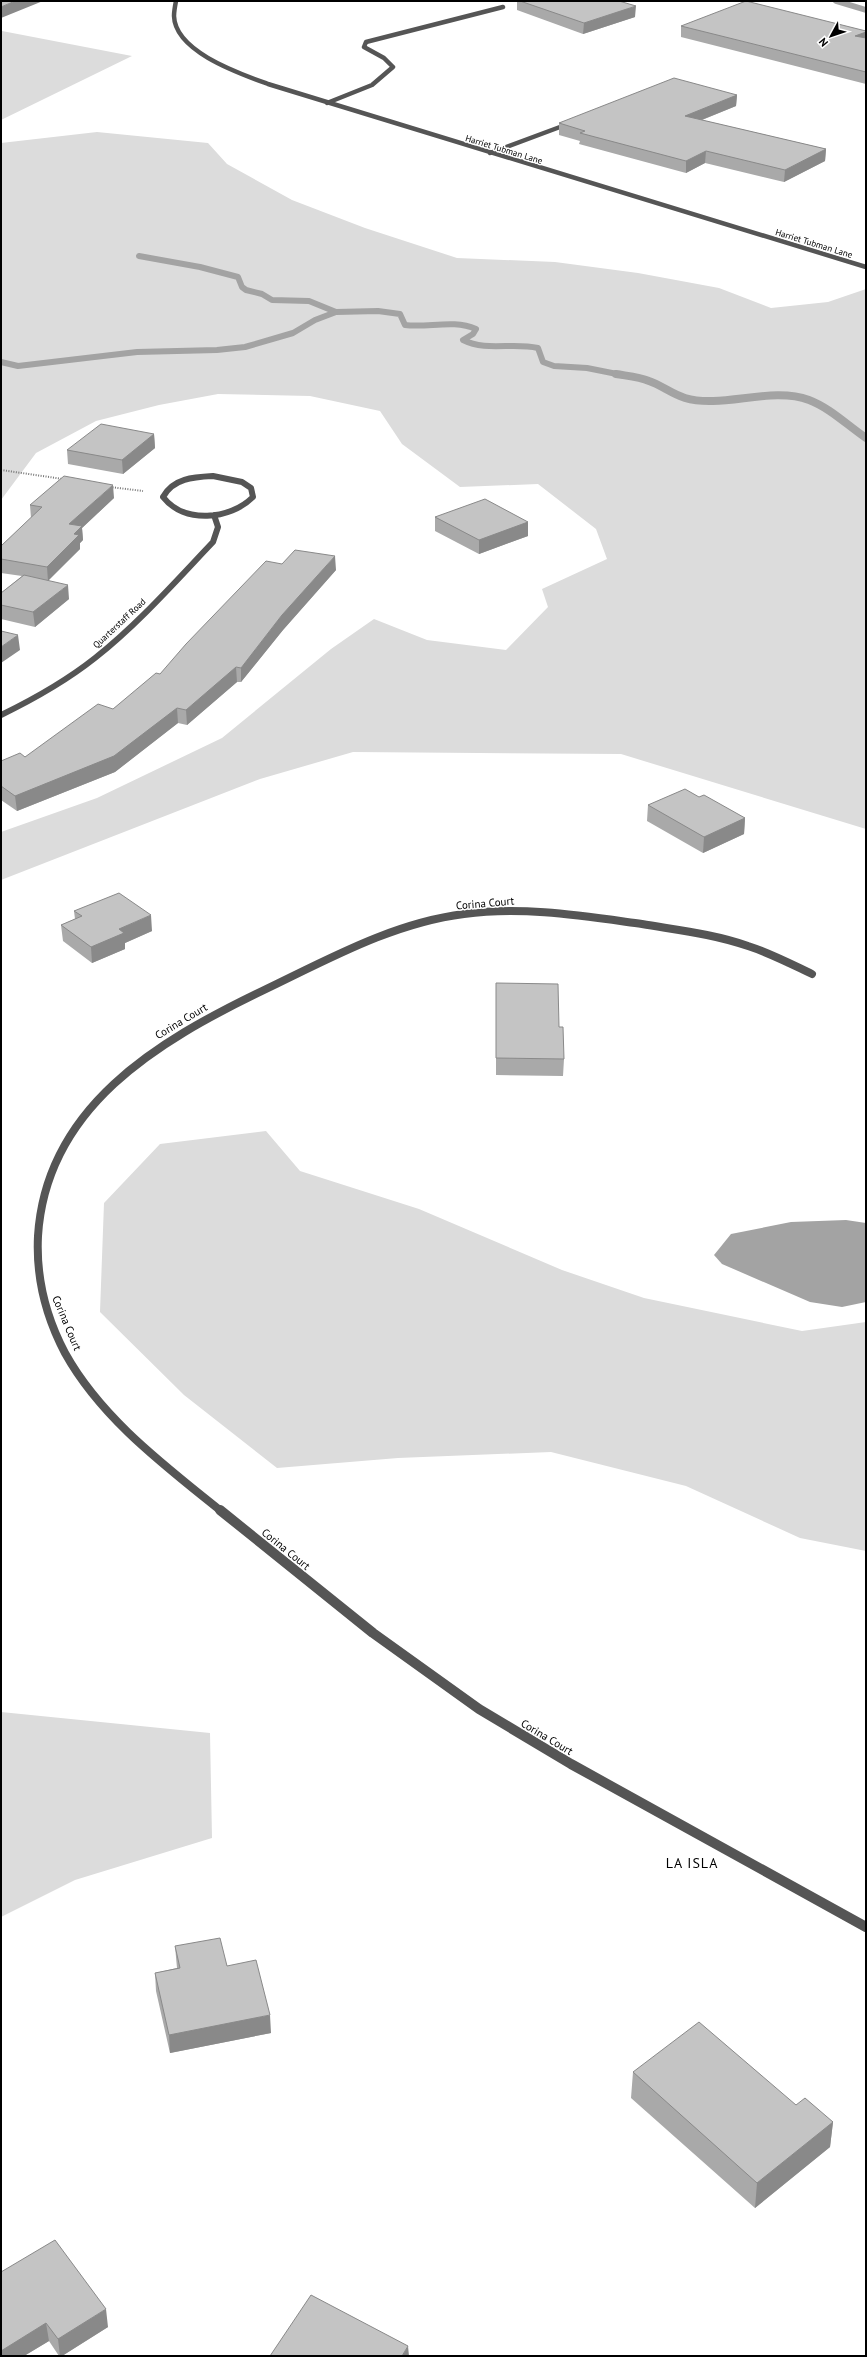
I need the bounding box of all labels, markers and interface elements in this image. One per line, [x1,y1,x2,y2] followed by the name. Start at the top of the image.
[811,16,851,56] north arrow
[816,35,831,50] text: N
[464,132,544,166] street label: Harriet Tubman Lane
[774,226,854,260] street label: Harriet Tubman Lane
[90,596,148,650] street label: Quarterstaff Road
[455,893,515,913] street label: Corina Court
[152,1000,210,1042] street label: Corina Court
[49,1293,85,1353] street label: Corina Court
[259,1525,313,1573] street label: Corina Court
[518,1716,576,1758] street label: Corina Court
[666,1854,718,1872] district label: LA ISLA

